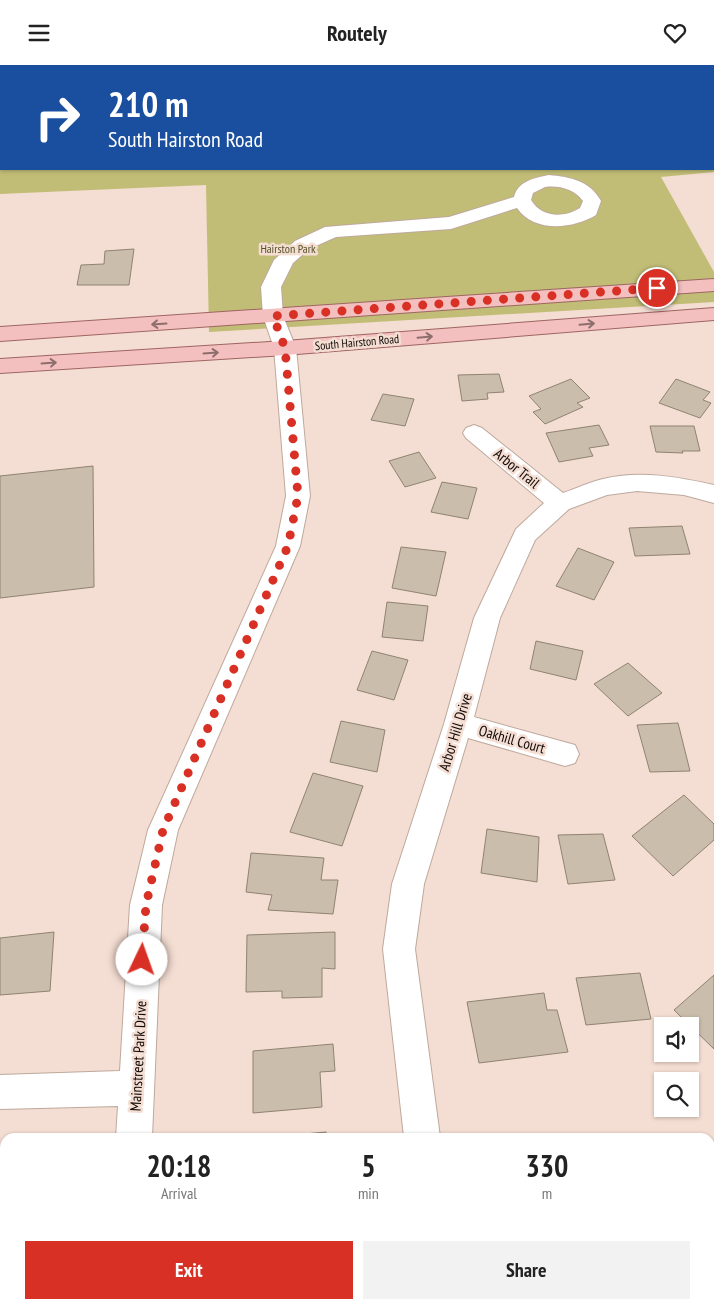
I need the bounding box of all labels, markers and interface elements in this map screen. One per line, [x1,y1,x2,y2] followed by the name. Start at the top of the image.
[25,19,53,47] icon: menu
[327,19,387,47] text: Routely
[661,19,689,47] icon: heart
[108,81,189,127] text: 210 m
[25,85,90,150] icon: right
[108,125,263,153] text: South Hairston Road
[260,241,316,256] park label: Hairston Park
[636,267,678,309] pin
[643,274,671,302] icon: arrive
[151,319,167,328] one-way arrow
[579,319,595,328] one-way arrow
[314,331,400,353] street label: South Hairston Road
[417,332,433,341] one-way arrow
[203,348,219,357] one-way arrow
[40,359,56,368] one-way arrow
[490,444,544,492] street label: Arbor Trail
[434,691,476,773] street label: Arbor Hill Drive
[477,720,547,758] street label: Oakhill Court
[115,933,167,985] position arrow
[126,1000,150,1112] street label: Mainstreet Park Drive
[654,1017,699,1117] map controls
[654,1017,699,1062] button: sound
[654,1072,699,1117] button: search
[147,1146,211,1185] text: 20:18
[361,1146,376,1185] text: 5
[525,1146,568,1185] text: 330
[161,1183,197,1203] text: Arrival
[358,1183,379,1203] text: min
[542,1183,552,1203] text: m
[25,1241,353,1299] button: Exit
[363,1241,690,1299] button: Share

